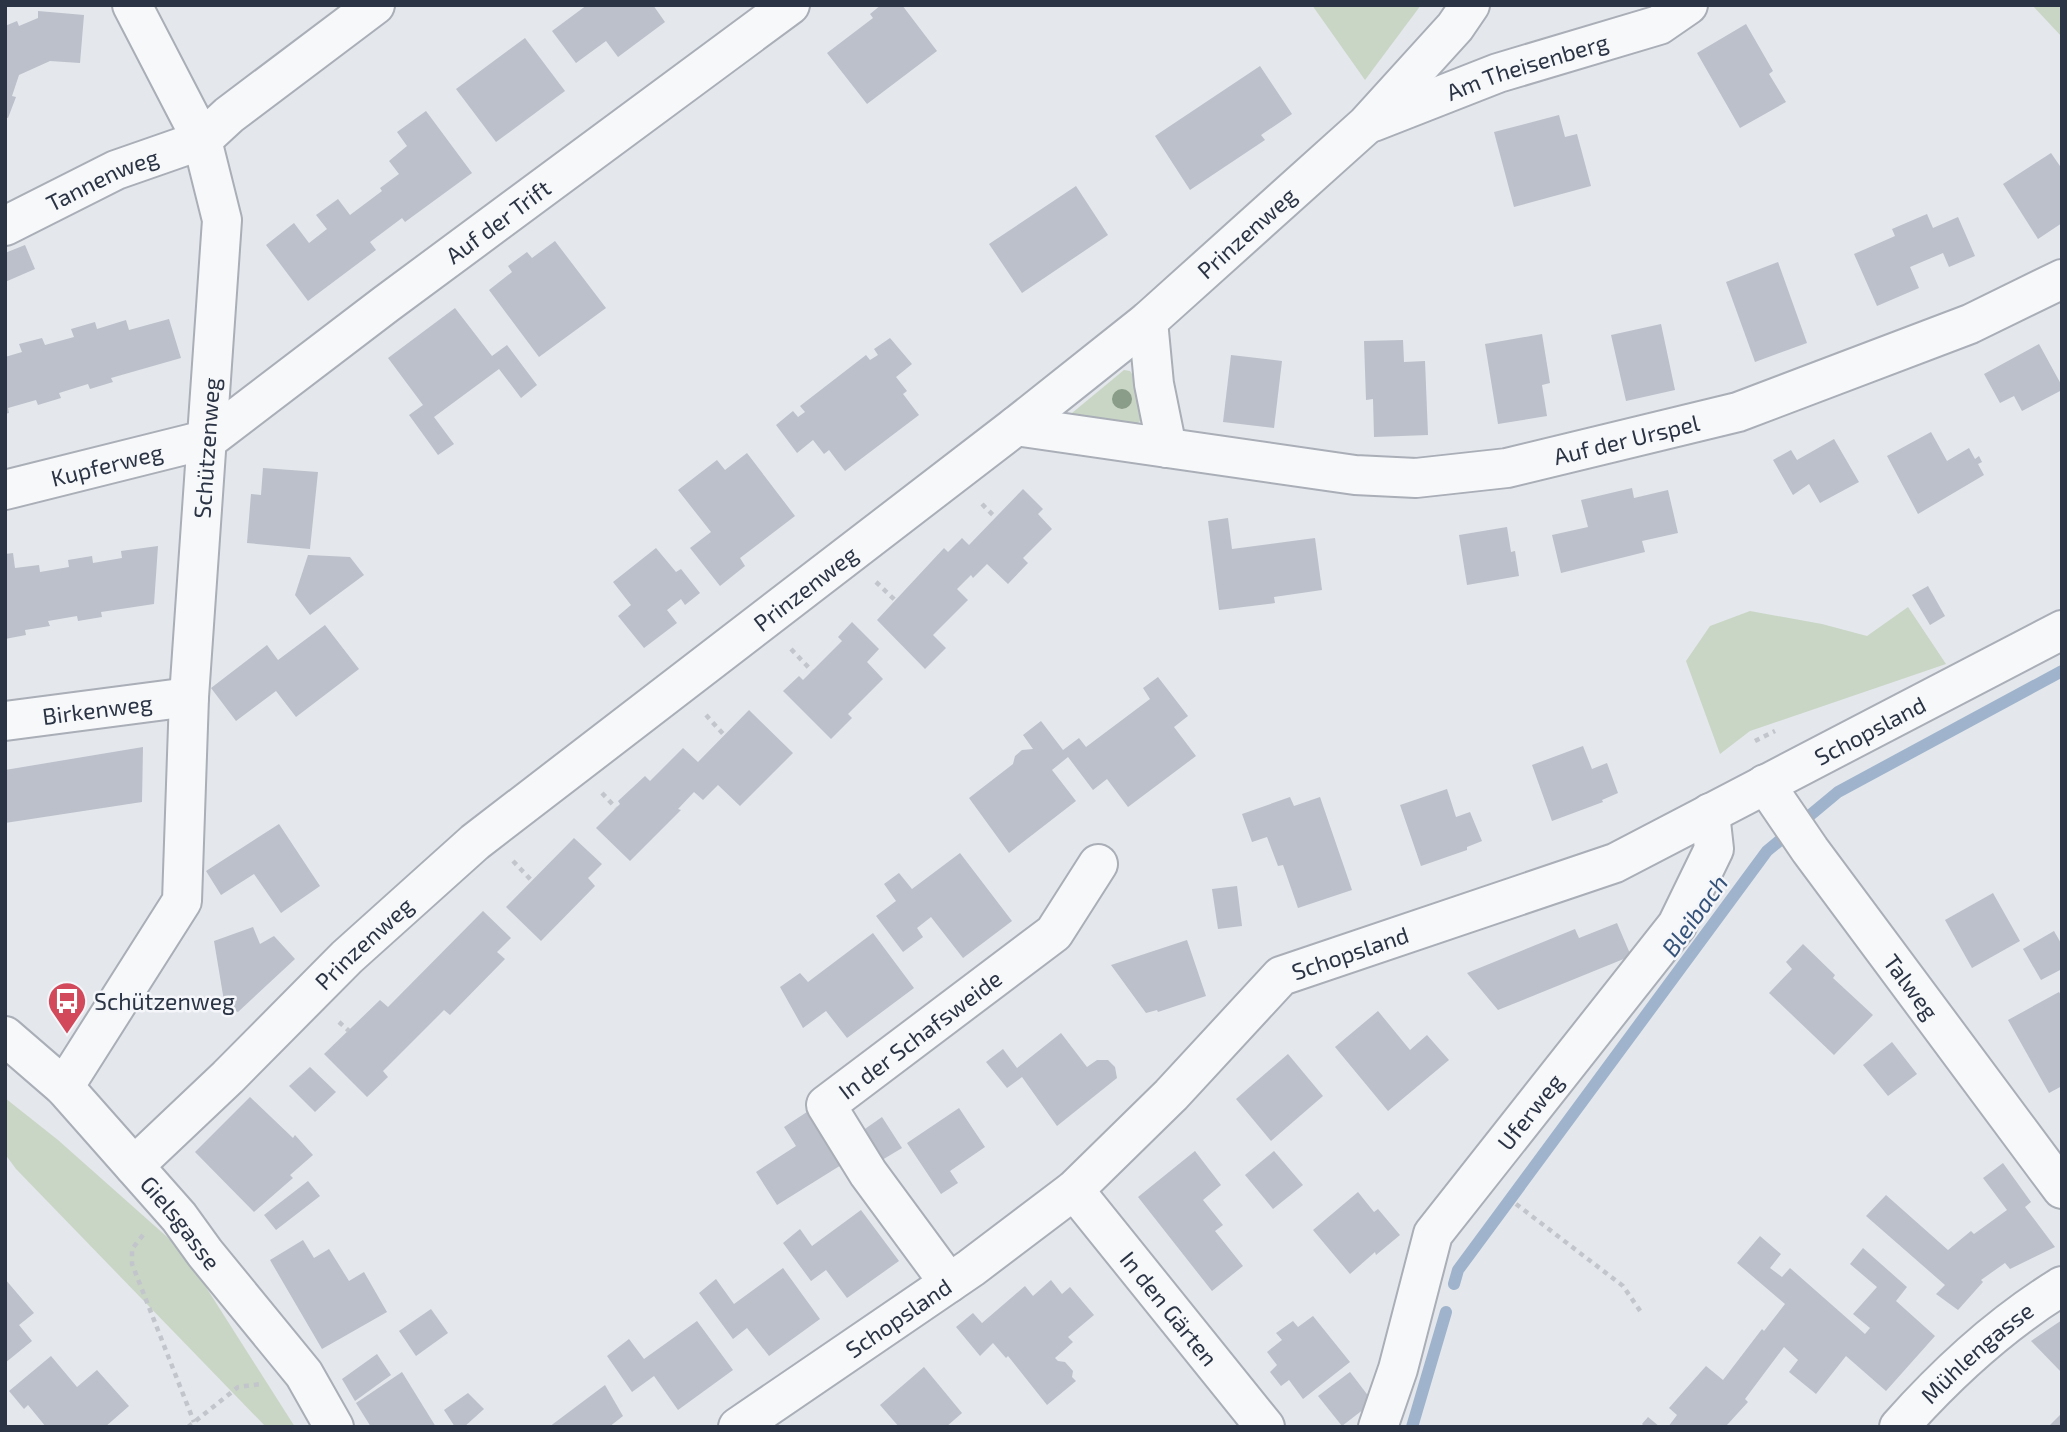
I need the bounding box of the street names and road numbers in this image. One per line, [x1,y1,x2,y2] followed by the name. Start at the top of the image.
[1442,27,1612,106] street label: Am Theisenberg
[41,142,162,217] street label: Tannenweg
[440,173,556,269] street label: Auf der Trift
[1191,181,1302,284] street label: Prinzenweg
[187,377,225,519] street label: Schützenweg
[1551,408,1702,470] street label: Auf der Urspel
[48,437,166,492] street label: Kupferweg
[748,539,863,637] street label: Prinzenweg
[41,688,154,730] street label: Birkenweg
[1809,690,1930,771] street label: Schopsland
[309,891,418,995] street label: Prinzenweg
[1288,920,1412,985] street label: Schopsland
[1878,948,1945,1025] street label: Talweg
[833,964,1007,1105] street label: In der Schafsweide
[1491,1067,1569,1155] street label: Uferweg
[135,1170,227,1275] street label: Gielsgasse
[1115,1245,1224,1371] street label: In den Gärten
[840,1272,956,1364] street label: Schopsland
[1915,1296,2038,1409] street label: Mühlengasse

